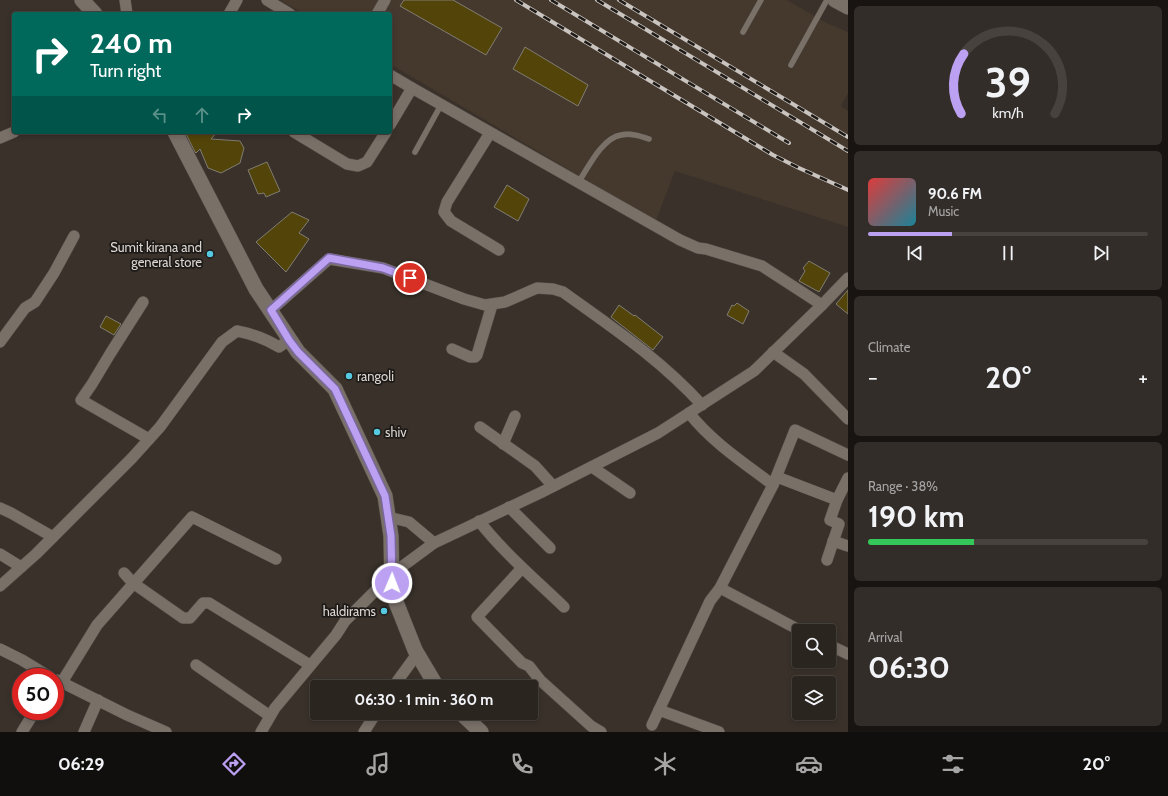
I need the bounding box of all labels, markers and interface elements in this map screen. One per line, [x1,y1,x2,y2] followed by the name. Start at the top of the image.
[90,26,173,60] text: 240 m
[24,28,76,80] icon: right
[985,56,1031,106] text: 39
[90,60,161,82] text: Turn right
[992,103,1024,121] text: km/h
[149,104,171,126] icon: left
[191,104,213,126] icon: ahead
[233,104,255,126] icon: right
[928,185,982,203] text: 90.6 FM
[928,203,959,219] text: Music
[110,239,202,270] place label: Sumit kirana and general store
[904,242,926,264] icon: previous
[997,242,1019,264] icon: pause
[1090,242,1112,264] icon: next
[205,249,215,259] marker: Sumit kirana and general store
[393,261,427,295] pin
[399,267,421,289] icon: arrive
[868,339,910,355] text: Climate
[985,359,1031,396] text: 20°
[868,364,878,391] text: −
[1138,364,1148,391] text: +
[357,368,394,384] place label: rangoli
[344,371,354,381] marker: rangoli
[385,424,407,440] place label: shiv
[372,427,382,437] marker: shiv
[868,478,938,494] text: Range · 38%
[868,498,964,535] text: 190 km
[371,562,413,604] position arrow
[323,603,377,619] place label: haldirams
[379,606,389,616] marker: haldirams
[792,624,836,720] map controls
[792,624,836,668] button: search
[868,629,903,645] text: Arrival
[868,649,950,686] text: 06:30
[12,668,64,720] speed limit sign: 50
[792,676,836,720] button: layers
[355,691,493,709] text: 06:30 · 1 min · 360 m
[220,750,248,778] icon: directions
[364,750,392,778] icon: music
[508,750,536,778] icon: phone
[651,750,679,778] icon: climate
[795,750,823,778] icon: car
[939,750,967,778] icon: filters
[58,753,104,775] text: 06:29
[1083,753,1110,775] text: 20°

